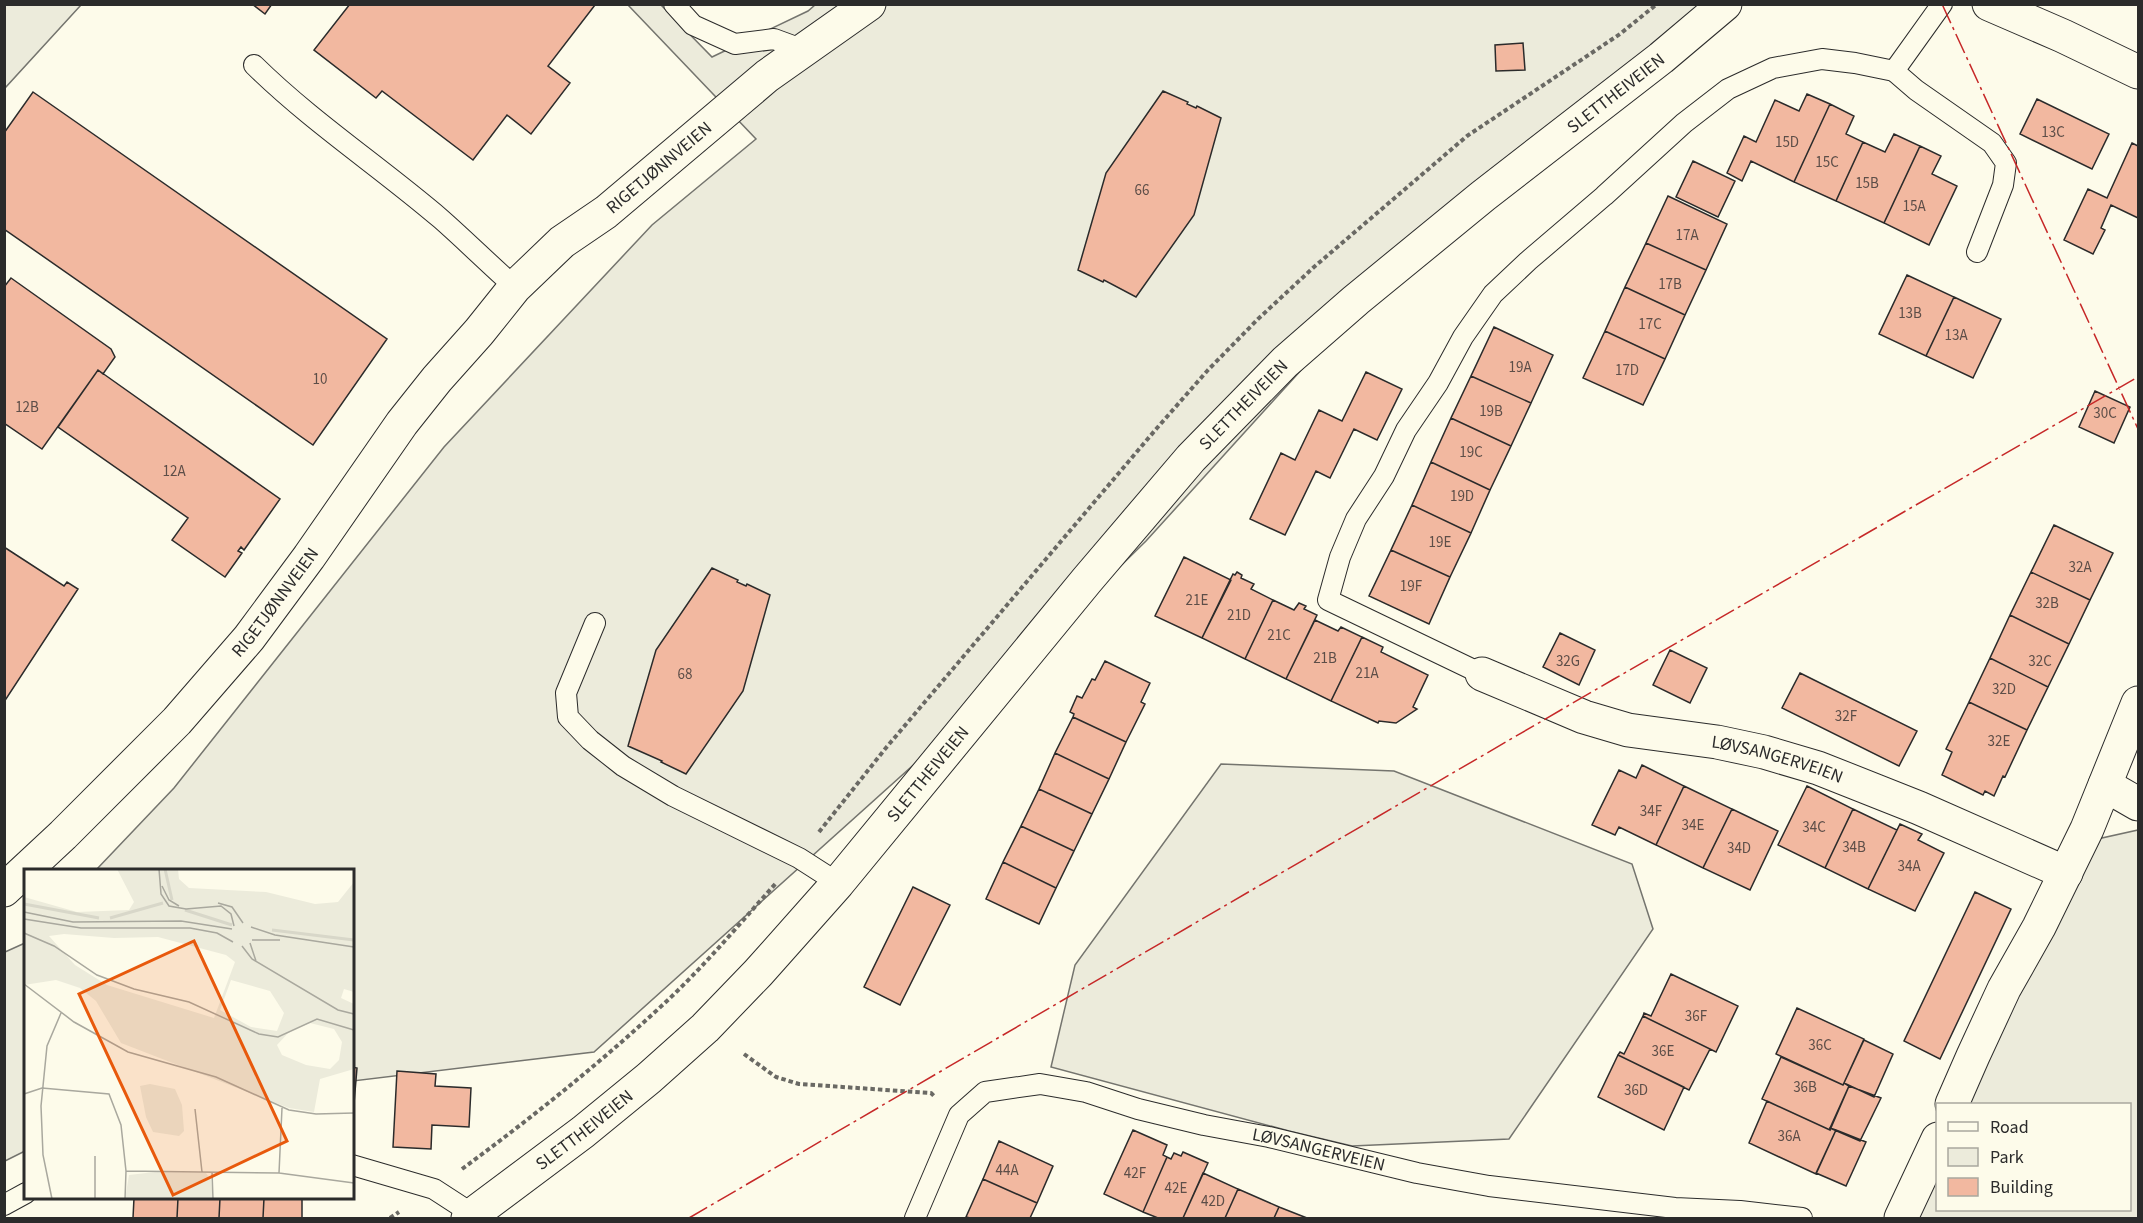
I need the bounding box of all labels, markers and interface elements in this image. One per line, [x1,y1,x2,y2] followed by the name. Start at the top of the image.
[1562,47,1670,139] street label: SLETTHEIVEIEN
[601,116,717,220] street label: RIGETJØNNVEIEN
[2041,122,2065,143] house number: 13C
[1775,132,1799,153] house number: 15D
[1815,152,1839,173] house number: 15C
[1855,173,1879,194] house number: 15B
[1135,180,1149,201] house number: 66
[1902,196,1926,217] house number: 15A
[1675,225,1699,246] house number: 17A
[1658,274,1682,295] house number: 17B
[1898,303,1922,324] house number: 13B
[1638,314,1662,335] house number: 17C
[1944,325,1968,346] house number: 13A
[1194,354,1294,456] street label: SLETTHEIVEIEN
[1508,357,1532,378] house number: 19A
[1615,360,1639,381] house number: 17D
[313,369,327,390] house number: 10
[15,397,39,418] house number: 12B
[1479,401,1503,422] house number: 19B
[2093,403,2117,424] house number: 30C
[1459,442,1483,463] house number: 19C
[162,461,186,482] house number: 12A
[1450,486,1474,507] house number: 19D
[1429,532,1451,553] house number: 19E
[226,543,325,663] street label: RIGETJØNNVEIEN
[2068,557,2092,578] house number: 32A
[1400,576,1423,597] house number: 19F
[1186,590,1208,611] house number: 21E
[2035,593,2059,614] house number: 32B
[1227,605,1251,626] house number: 21D
[1267,625,1291,646] house number: 21C
[1313,648,1337,669] house number: 21B
[1556,651,1580,672] house number: 32G
[2028,651,2052,672] house number: 32C
[1355,663,1379,684] house number: 21A
[678,664,692,685] house number: 68
[1992,679,2016,700] house number: 32D
[1835,706,1858,727] house number: 32F
[881,721,975,828] street label: SLETTHEIVEIEN
[1710,729,1847,790] street label: LØVSANGERVEIEN
[1988,731,2010,752] house number: 32E
[1640,801,1663,822] house number: 34F
[1682,815,1704,836] house number: 34E
[1802,817,1826,838] house number: 34C
[1842,837,1866,858] house number: 34B
[1727,838,1751,859] house number: 34D
[1897,856,1921,877] house number: 34A
[24,869,354,1199] inset map
[1685,1006,1708,1027] house number: 36F
[1808,1035,1832,1056] house number: 36C
[1652,1041,1674,1062] house number: 36E
[1793,1077,1817,1098] house number: 36B
[1624,1080,1648,1101] house number: 36D
[531,1084,639,1176] street label: SLETTHEIVEIEN
[1936,1103,2131,1211] legend
[1990,1115,2029,1140] text: Road
[1250,1122,1388,1178] street label: LØVSANGERVEIEN
[1777,1126,1801,1147] house number: 36A
[1990,1145,2024,1170] text: Park
[995,1160,1019,1181] house number: 44A
[1124,1163,1147,1184] house number: 42F
[1990,1175,2053,1200] text: Building
[1165,1178,1187,1199] house number: 42E
[1201,1191,1225,1212] house number: 42D

